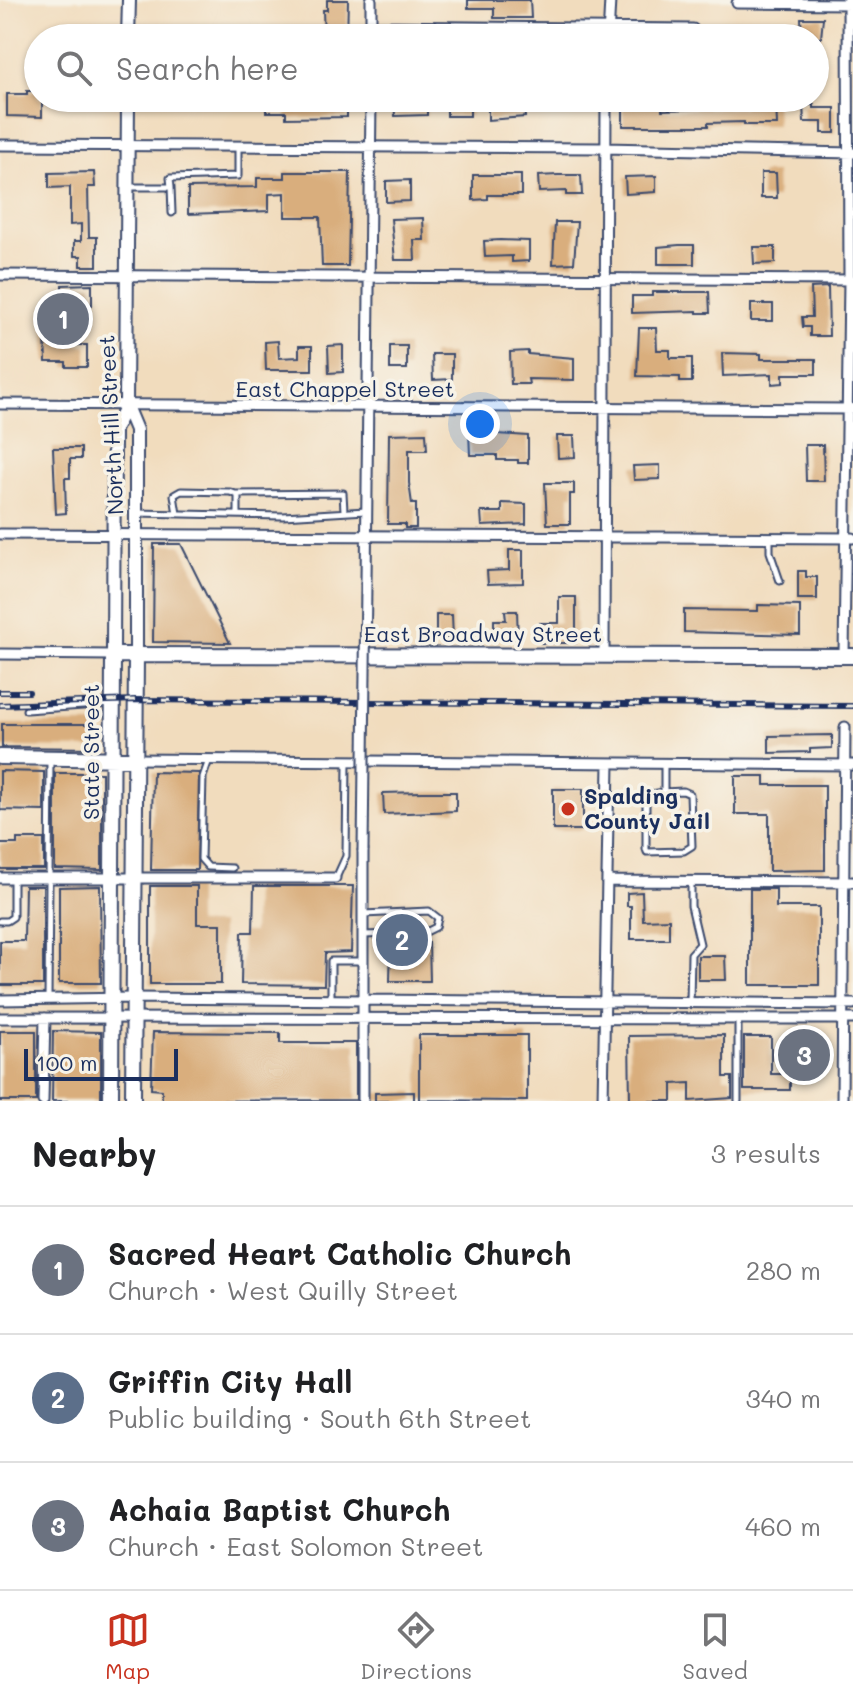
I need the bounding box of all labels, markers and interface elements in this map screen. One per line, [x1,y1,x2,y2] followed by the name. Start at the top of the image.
[24,24,829,112] search box
[52,46,96,90] icon: search
[116,48,299,88] text: Search here
[37,289,89,349] pin: 1
[91,334,130,516] street label: North Hill Street
[236,374,454,403] street label: East Chappel Street
[460,404,500,444] your location
[364,619,602,648] street label: East Broadway Street
[76,684,105,820] street label: State Street
[584,781,710,835] place label: Spalding County Jail
[559,800,577,818] marker: Spalding County Jail
[376,910,428,970] pin: 2
[778,1025,830,1085] pin: 3
[24,1045,178,1081] scale bar
[36,1048,98,1077] text: 100 m
[32,1131,157,1176] text: Nearby
[711,1136,821,1170] text: 3 results
[108,1233,571,1273] text: Sacred Heart Catholic Church
[52,1253,64,1287] text: 1
[746,1253,821,1287] text: 280 m
[108,1273,458,1307] text: Church · West Quilly Street
[108,1361,352,1401] text: Griffin City Hall
[51,1381,65,1415] text: 2
[745,1381,821,1415] text: 340 m
[108,1401,532,1435] text: Public building · South 6th Street
[108,1489,450,1529] text: Achaia Baptist Church
[50,1509,66,1543] text: 3
[745,1509,821,1543] text: 460 m
[108,1529,484,1563] text: Church · East Solomon Street
[105,1608,150,1685] tab: Map
[360,1608,472,1685] tab: Directions
[683,1608,748,1685] tab: Saved

